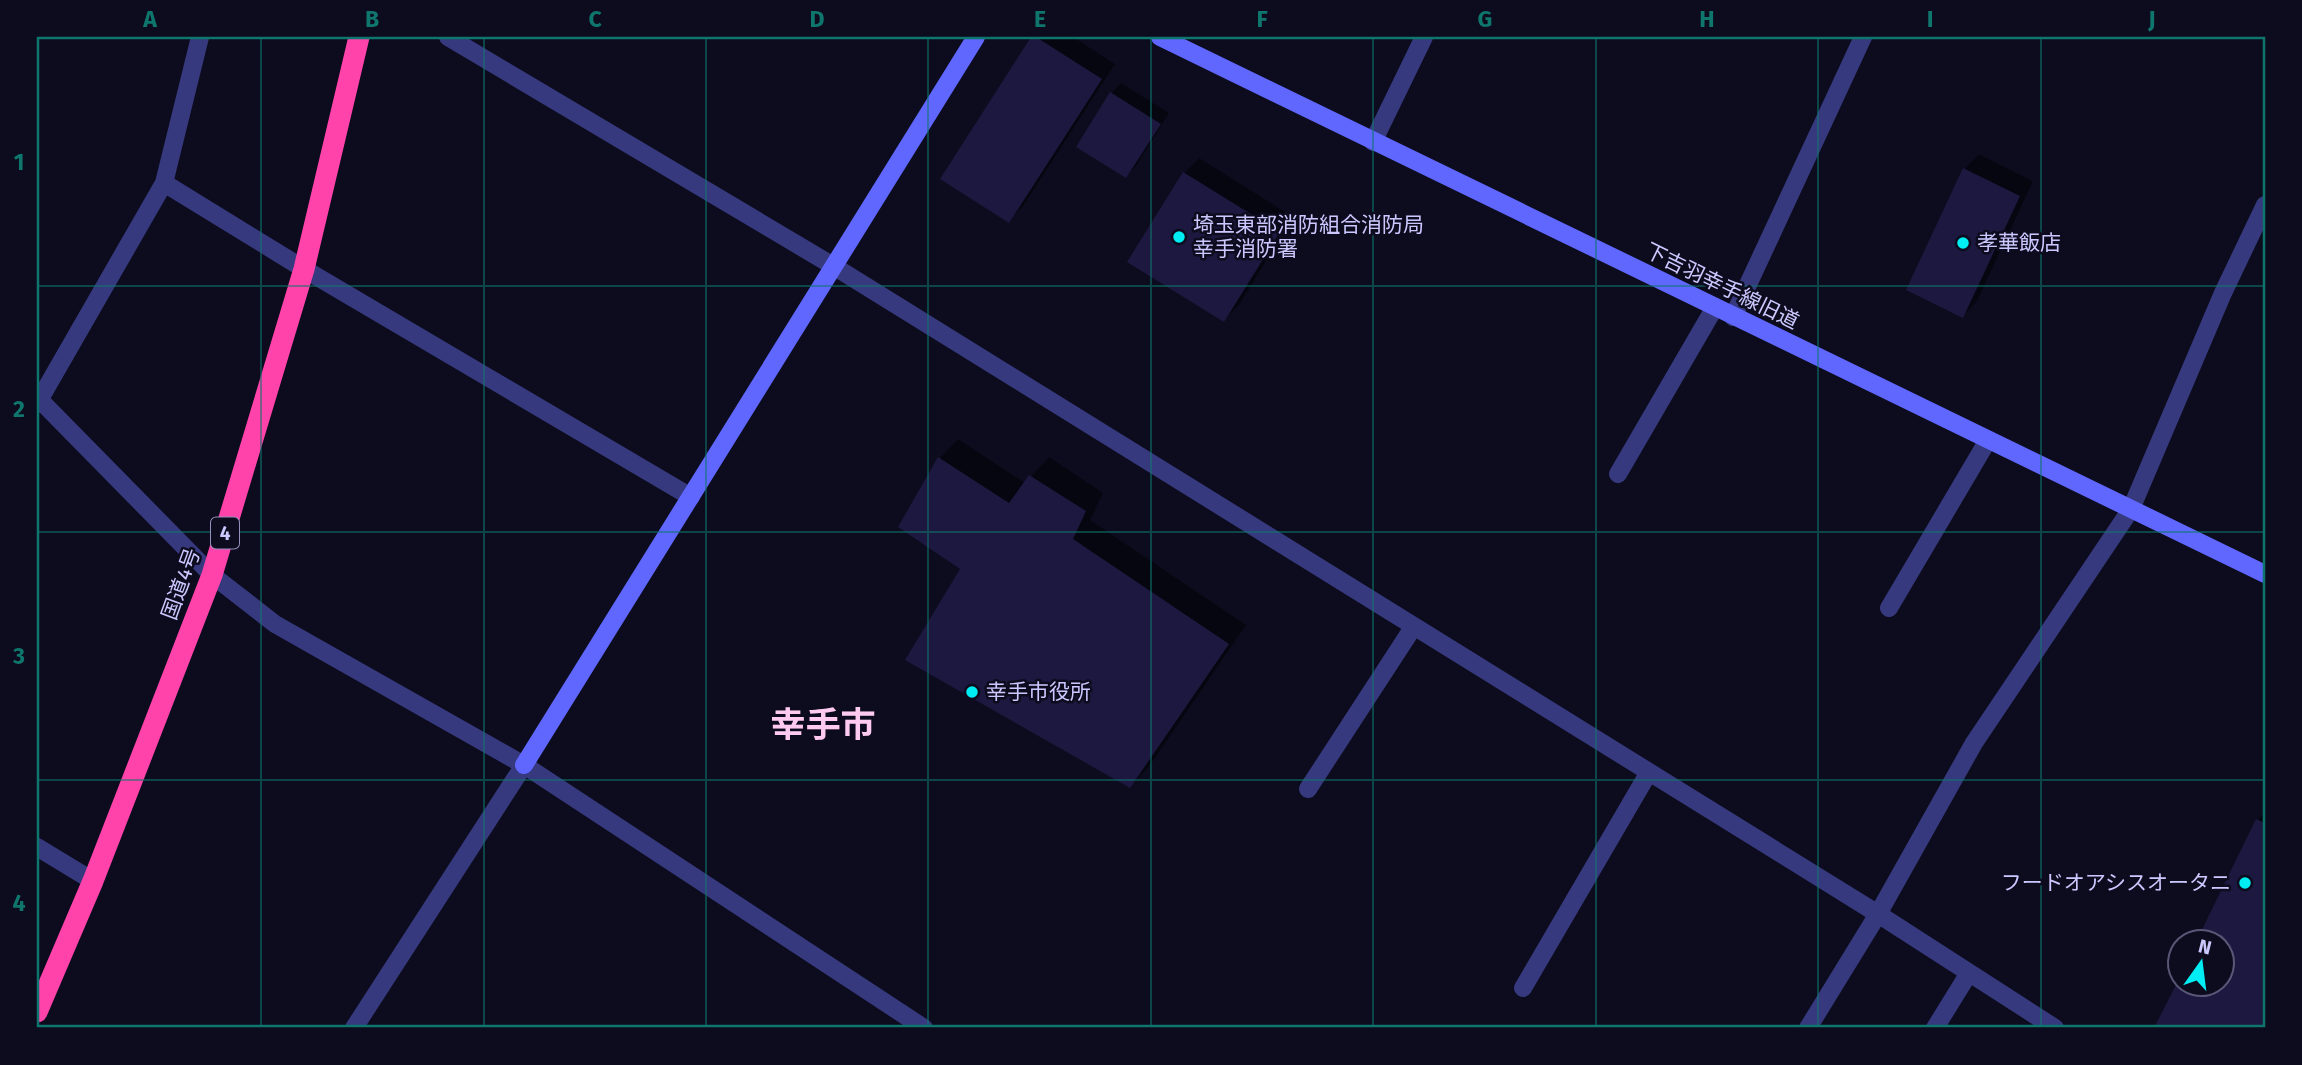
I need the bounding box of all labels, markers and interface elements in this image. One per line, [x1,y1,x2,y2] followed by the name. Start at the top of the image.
[142,5,157,33] text: A
[365,5,379,33] text: B
[588,5,602,33] text: C
[810,5,825,33] text: D
[1034,5,1046,33] text: E
[1256,5,1268,33] text: F
[1478,5,1492,33] text: G
[1699,5,1715,33] text: H
[1927,5,1933,33] text: I
[2147,5,2156,33] text: J
[14,148,24,176] text: 1
[1193,212,1424,262] place label: 埼玉東部消防組合消防局 幸手消防署
[1171,229,1187,245] marker: 埼玉東部消防組合消防局 幸手消防署
[1977,230,2061,256] place label: 孝華飯店
[1955,235,1971,251] marker: 孝華飯店
[1641,237,1803,335] street label: 下吉羽幸手線旧道
[13,395,25,423] text: 2
[211,518,239,548] road number: 4
[156,545,206,623] street label: 国道4号
[12,642,25,670] text: 3
[986,679,1091,705] place label: 幸手市役所
[964,684,980,700] marker: 幸手市役所
[770,704,876,746] district label: 幸手市
[2001,870,2231,896] place label: フードオアシスオータニ
[2237,875,2253,891] marker: フードオアシスオータニ
[13,889,26,917] text: 4
[2166,928,2236,998] north arrow
[2196,934,2214,960] text: N

